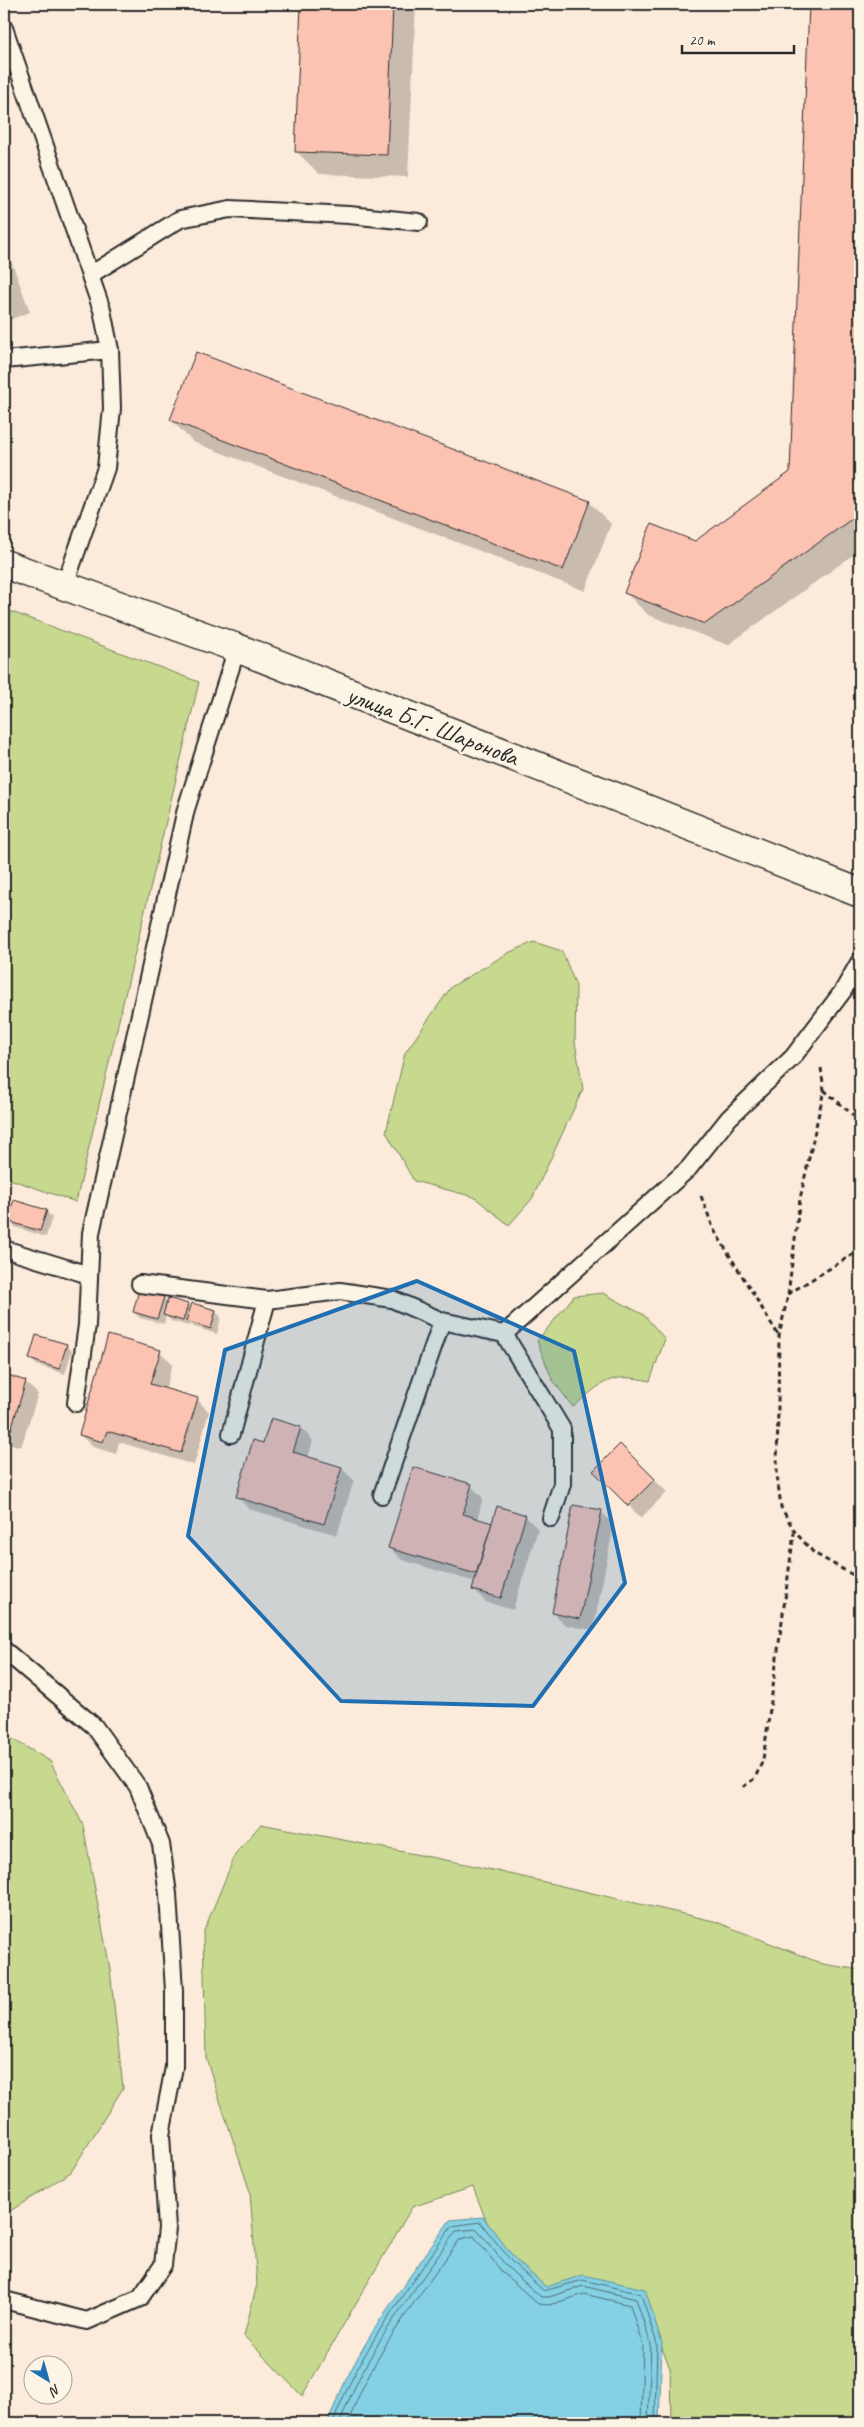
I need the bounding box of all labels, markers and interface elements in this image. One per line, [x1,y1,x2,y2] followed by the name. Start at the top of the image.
[682,22,794,54] scale bar
[689,31,716,50] text: 20 m
[341,678,525,774] street label: улица Б.Г. Шаронова
[22,2354,72,2404] north arrow
[45,2381,64,2401] text: N

